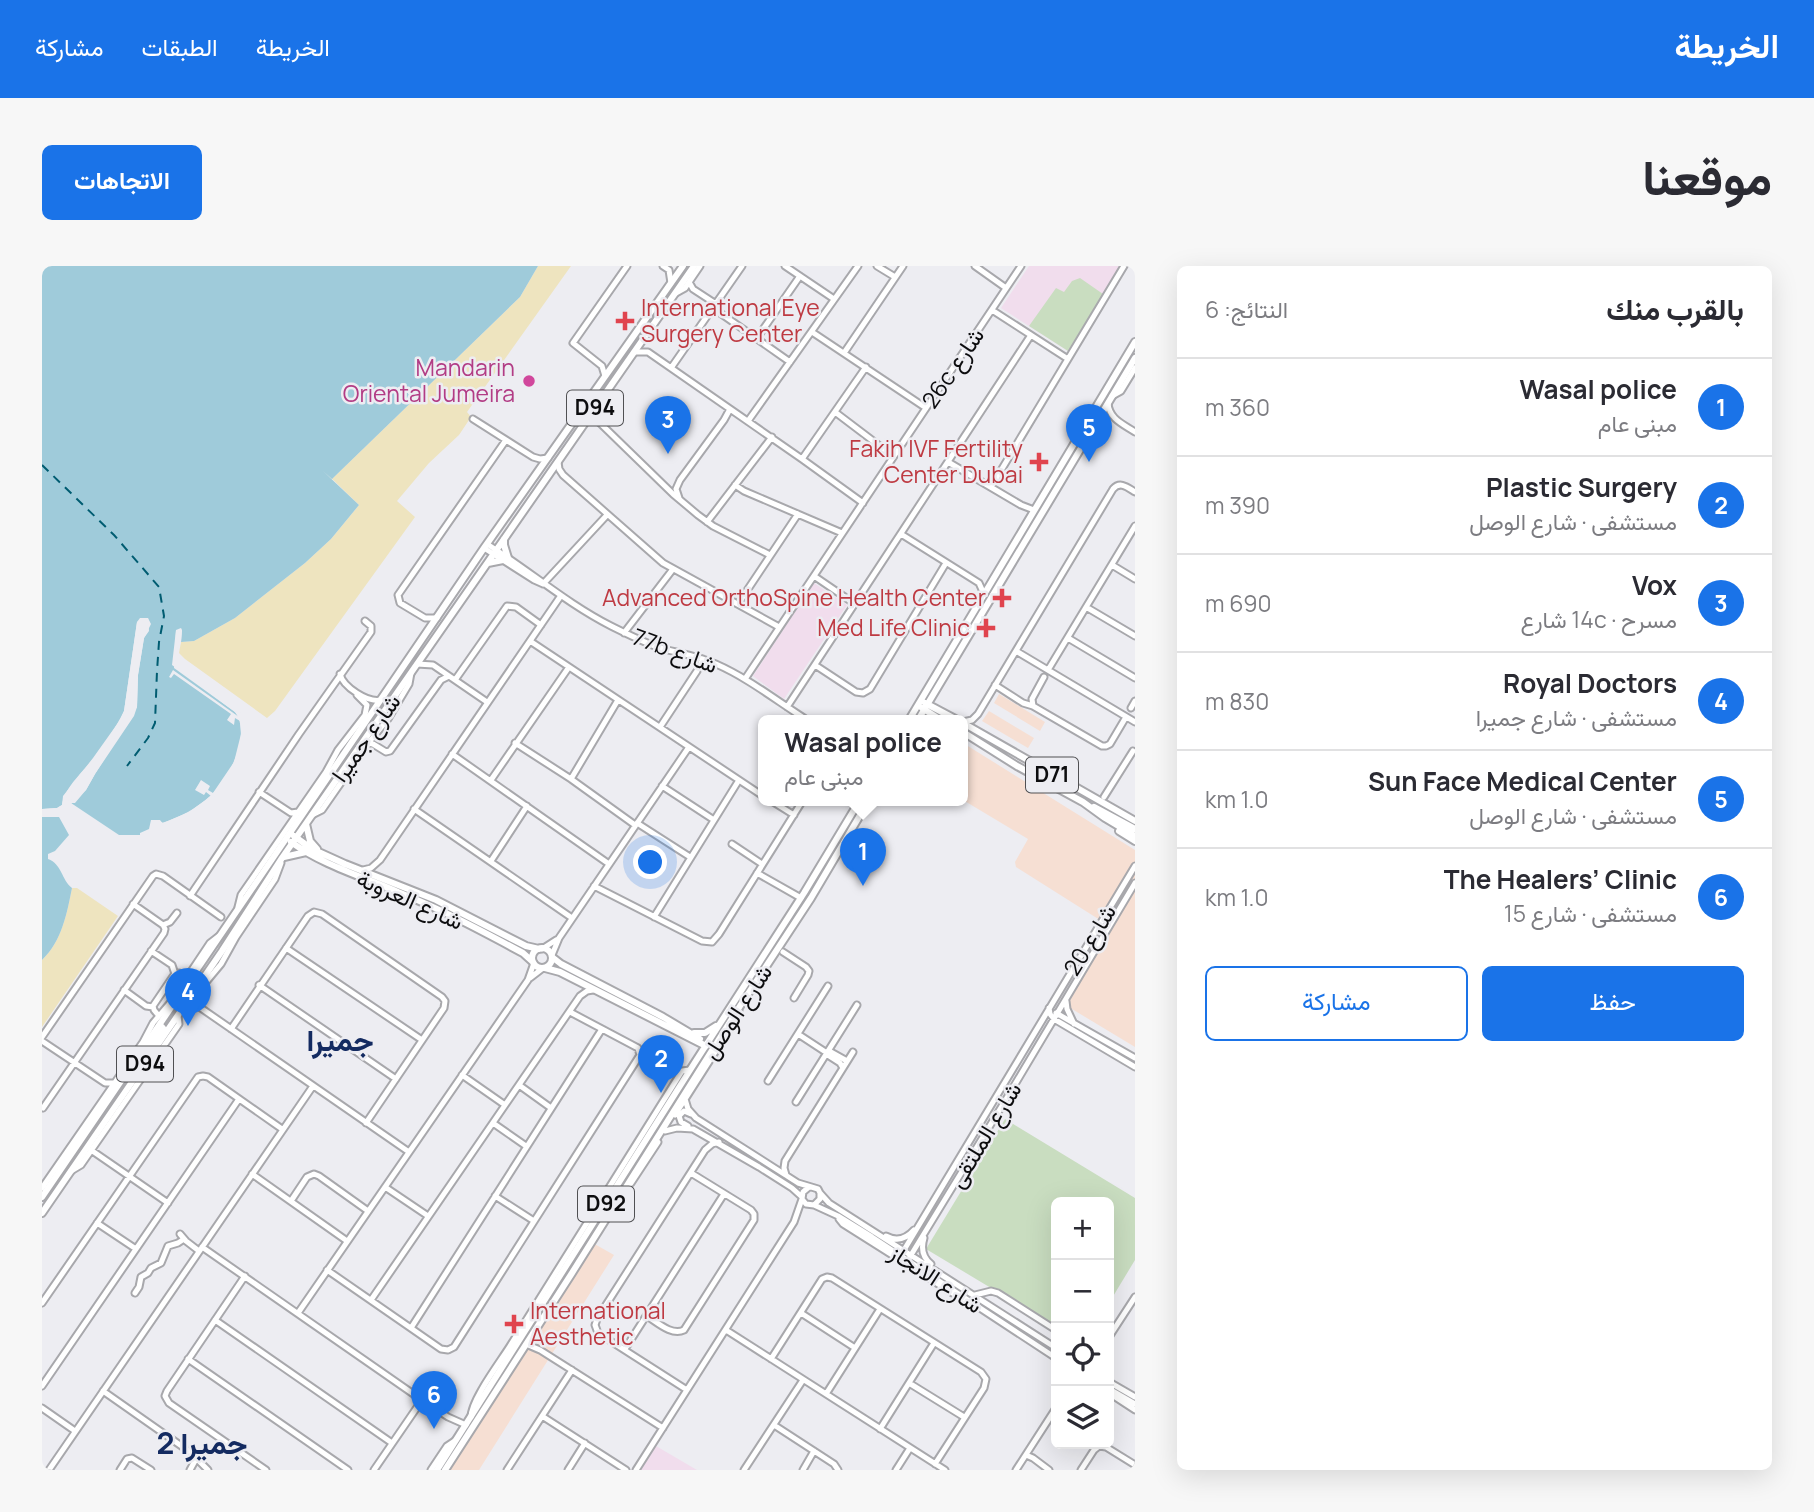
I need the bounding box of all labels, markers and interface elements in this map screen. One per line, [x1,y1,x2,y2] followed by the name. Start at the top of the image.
[1675,23,1779,68] text: الخريطة
[35,30,103,63] text: مشاركة
[141,30,218,63] text: الطبقات
[256,30,330,63] text: الخريطة
[1642,143,1772,210] text: موقعنا
[42,145,202,220] button: الاتجاهات
[1606,288,1744,329] text: بالقرب منك
[641,291,820,349] place label: International Eye Surgery Center
[1205,293,1288,325] text: النتائج: 6
[615,311,635,331] marker: International Eye Surgery Center
[913,321,992,415] street label: 26c شارع
[343,351,515,409] place label: Mandarin Oriental Jumeira
[1519,371,1677,407] text: Wasal police
[521,373,537,389] marker: Mandarin Oriental Jumeira
[567,390,623,426] road number: D94
[1205,391,1270,423] text: 360 m
[1716,391,1726,423] text: 1
[645,396,691,454] pin: 3
[1066,404,1112,462] pin: 5
[1598,407,1677,439] text: مبنى عام
[849,432,1023,490] place label: Fakih IVF Fertility Center Dubai
[1029,452,1049,472] marker: Fakih IVF Fertility Center Dubai
[1486,469,1677,505] text: Plastic Surgery
[1205,489,1270,521] text: 390 m
[1714,489,1728,521] text: 2
[1469,505,1677,537] text: مستشفى · شارع الوصل
[1632,567,1677,603] text: Vox
[602,581,986,613] place label: Advanced OrthoSpine Health Center
[1205,587,1271,619] text: 690 m
[1714,587,1728,619] text: 3
[992,588,1012,608] marker: Advanced OrthoSpine Health Center
[1521,603,1677,635] text: مسرح · 14c شارع
[817,611,970,643] place label: Med Life Clinic
[976,618,996,638] marker: Med Life Clinic
[628,620,722,681] street label: 77b شارع
[1503,665,1677,701] text: Royal Doctors
[1205,685,1269,717] text: 830 m
[1714,685,1728,717] text: 4
[323,687,408,789] street label: شارع جميرا
[1476,701,1677,733] text: مستشفى · شارع جميرا
[758,715,968,806] popup
[784,724,942,760] text: Wasal police
[1026,757,1078,792] road number: D71
[784,760,863,792] text: مبنى عام
[1368,763,1677,799] text: Sun Face Medical Center
[1205,783,1268,815] text: 1.0 km
[1714,783,1728,815] text: 5
[1469,799,1677,831] text: مستشفى · شارع الوصل
[840,828,886,886] pin: 1
[633,845,667,879] your location
[352,861,469,938] street label: شارع العروبة
[1444,861,1677,897] text: The Healers’ Clinic
[1205,881,1268,913] text: 1.0 km
[1714,881,1728,913] text: 6
[1504,897,1677,929] text: مستشفى · شارع 15
[1055,898,1124,982] street label: شارع 20
[693,958,780,1066] street label: شارع الوصل
[1205,966,1468,1041] button: مشاركة
[1482,966,1744,1041] button: حفظ
[165,968,211,1026] pin: 4
[306,1019,374,1060] district label: جميرا
[638,1035,684,1093] pin: 2
[117,1046,173,1082] road number: D94
[940,1075,1029,1194] street label: شارع الملتقى
[578,1186,634,1222] road number: D92
[1051,1197,1114,1449] map controls
[1051,1197,1114,1260] button: +
[882,1235,989,1321] street label: شارع الانجاز
[1051,1260,1114,1323] button: −
[530,1294,666,1352] place label: International Aesthetic
[504,1314,524,1334] marker: International Aesthetic
[1051,1323,1114,1386] button: locate
[411,1371,457,1429] pin: 6
[1051,1386,1114,1449] button: layers
[157,1422,247,1463] district label: جميرا 2

